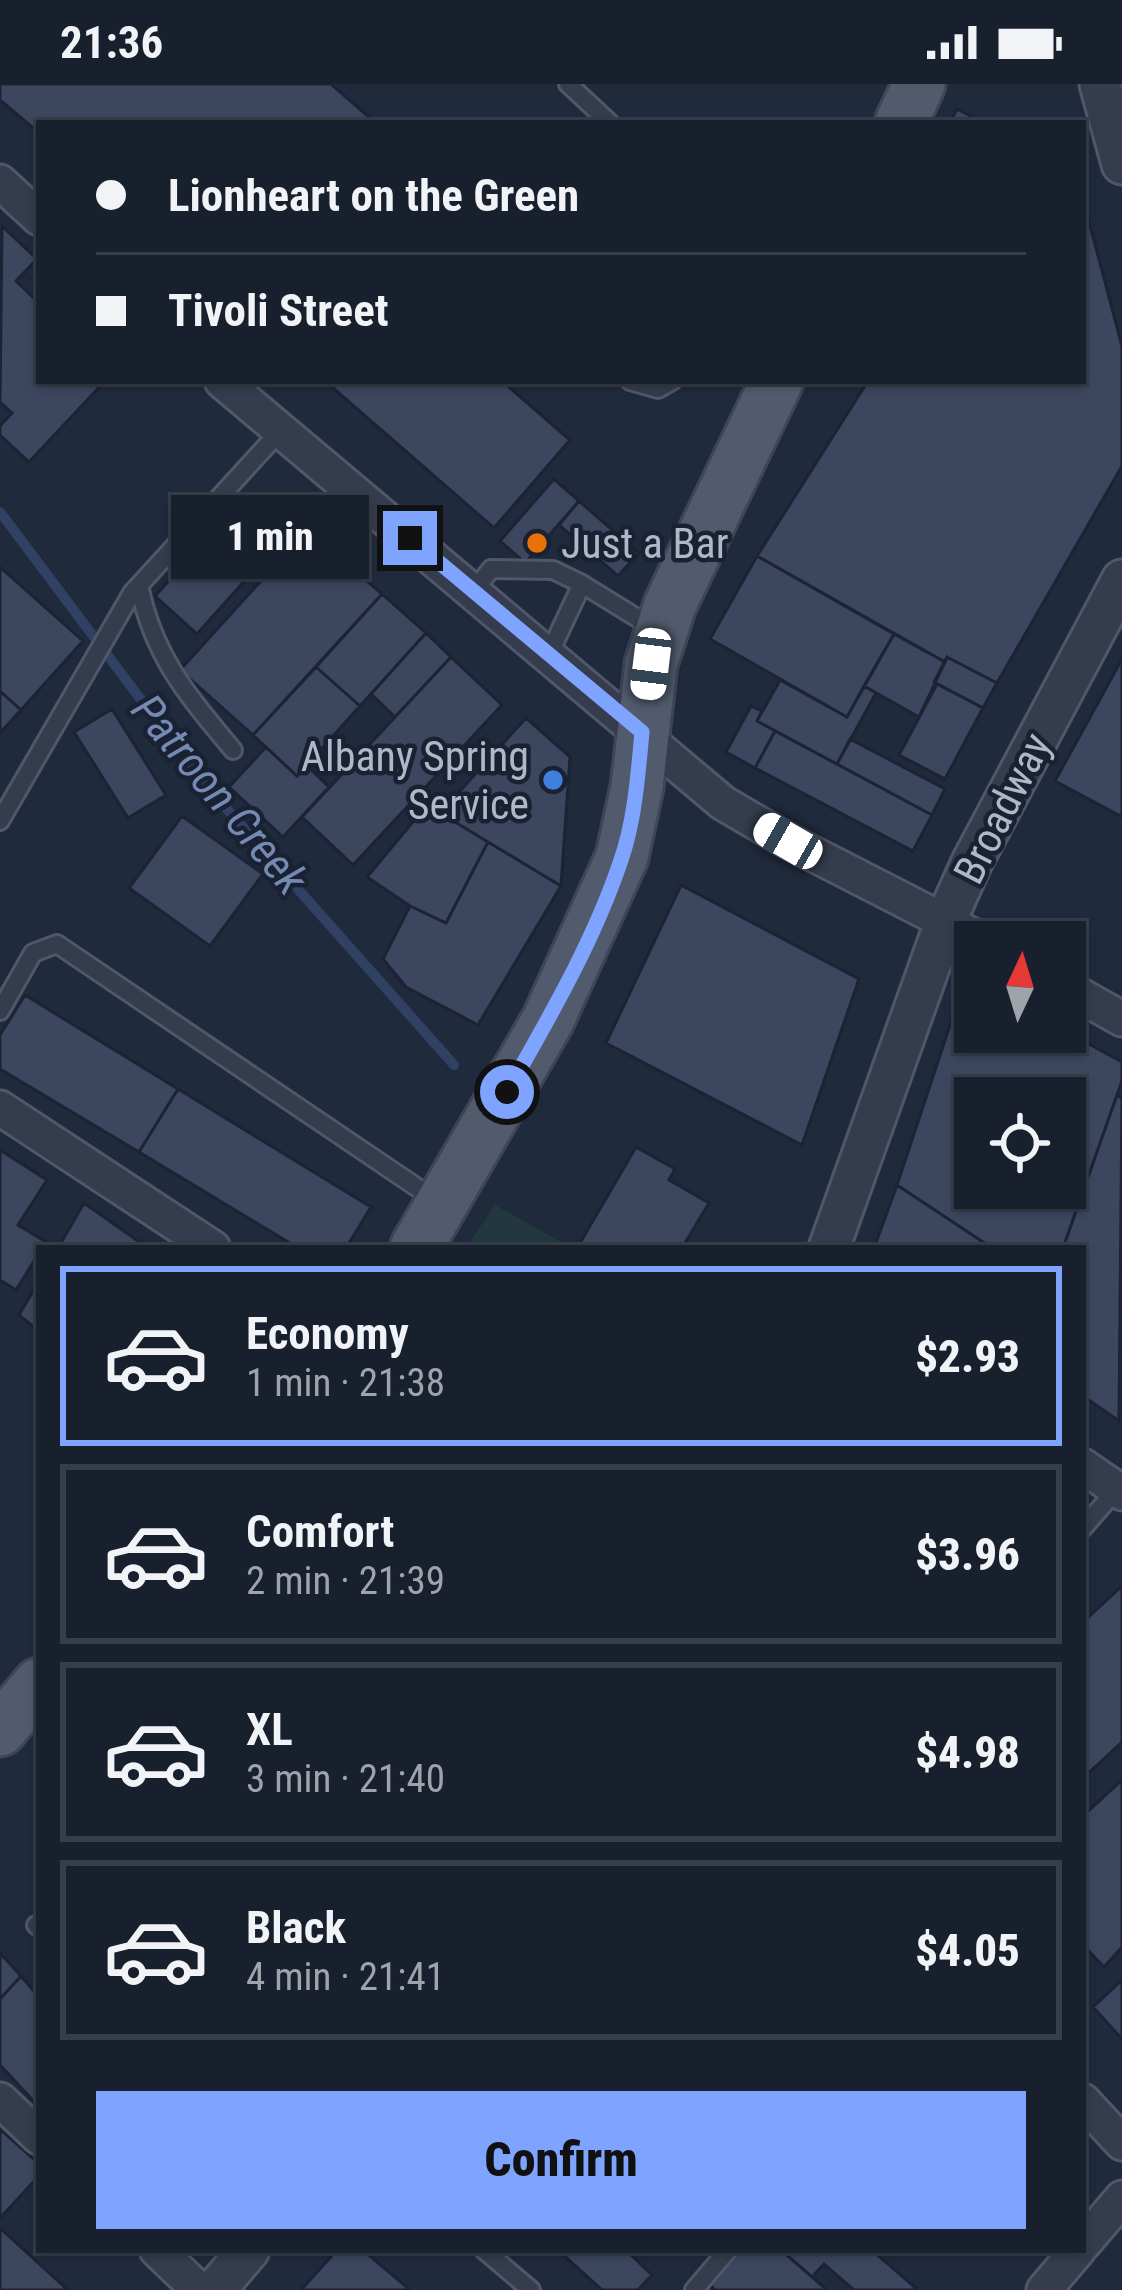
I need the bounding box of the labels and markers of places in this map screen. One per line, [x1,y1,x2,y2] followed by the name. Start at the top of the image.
[561,519,728,568] place label: Just a Bar
[524,530,550,556] marker: Just a Bar
[301,732,529,829] place label: Albany Spring Service
[540,767,566,793] marker: Albany Spring Service

